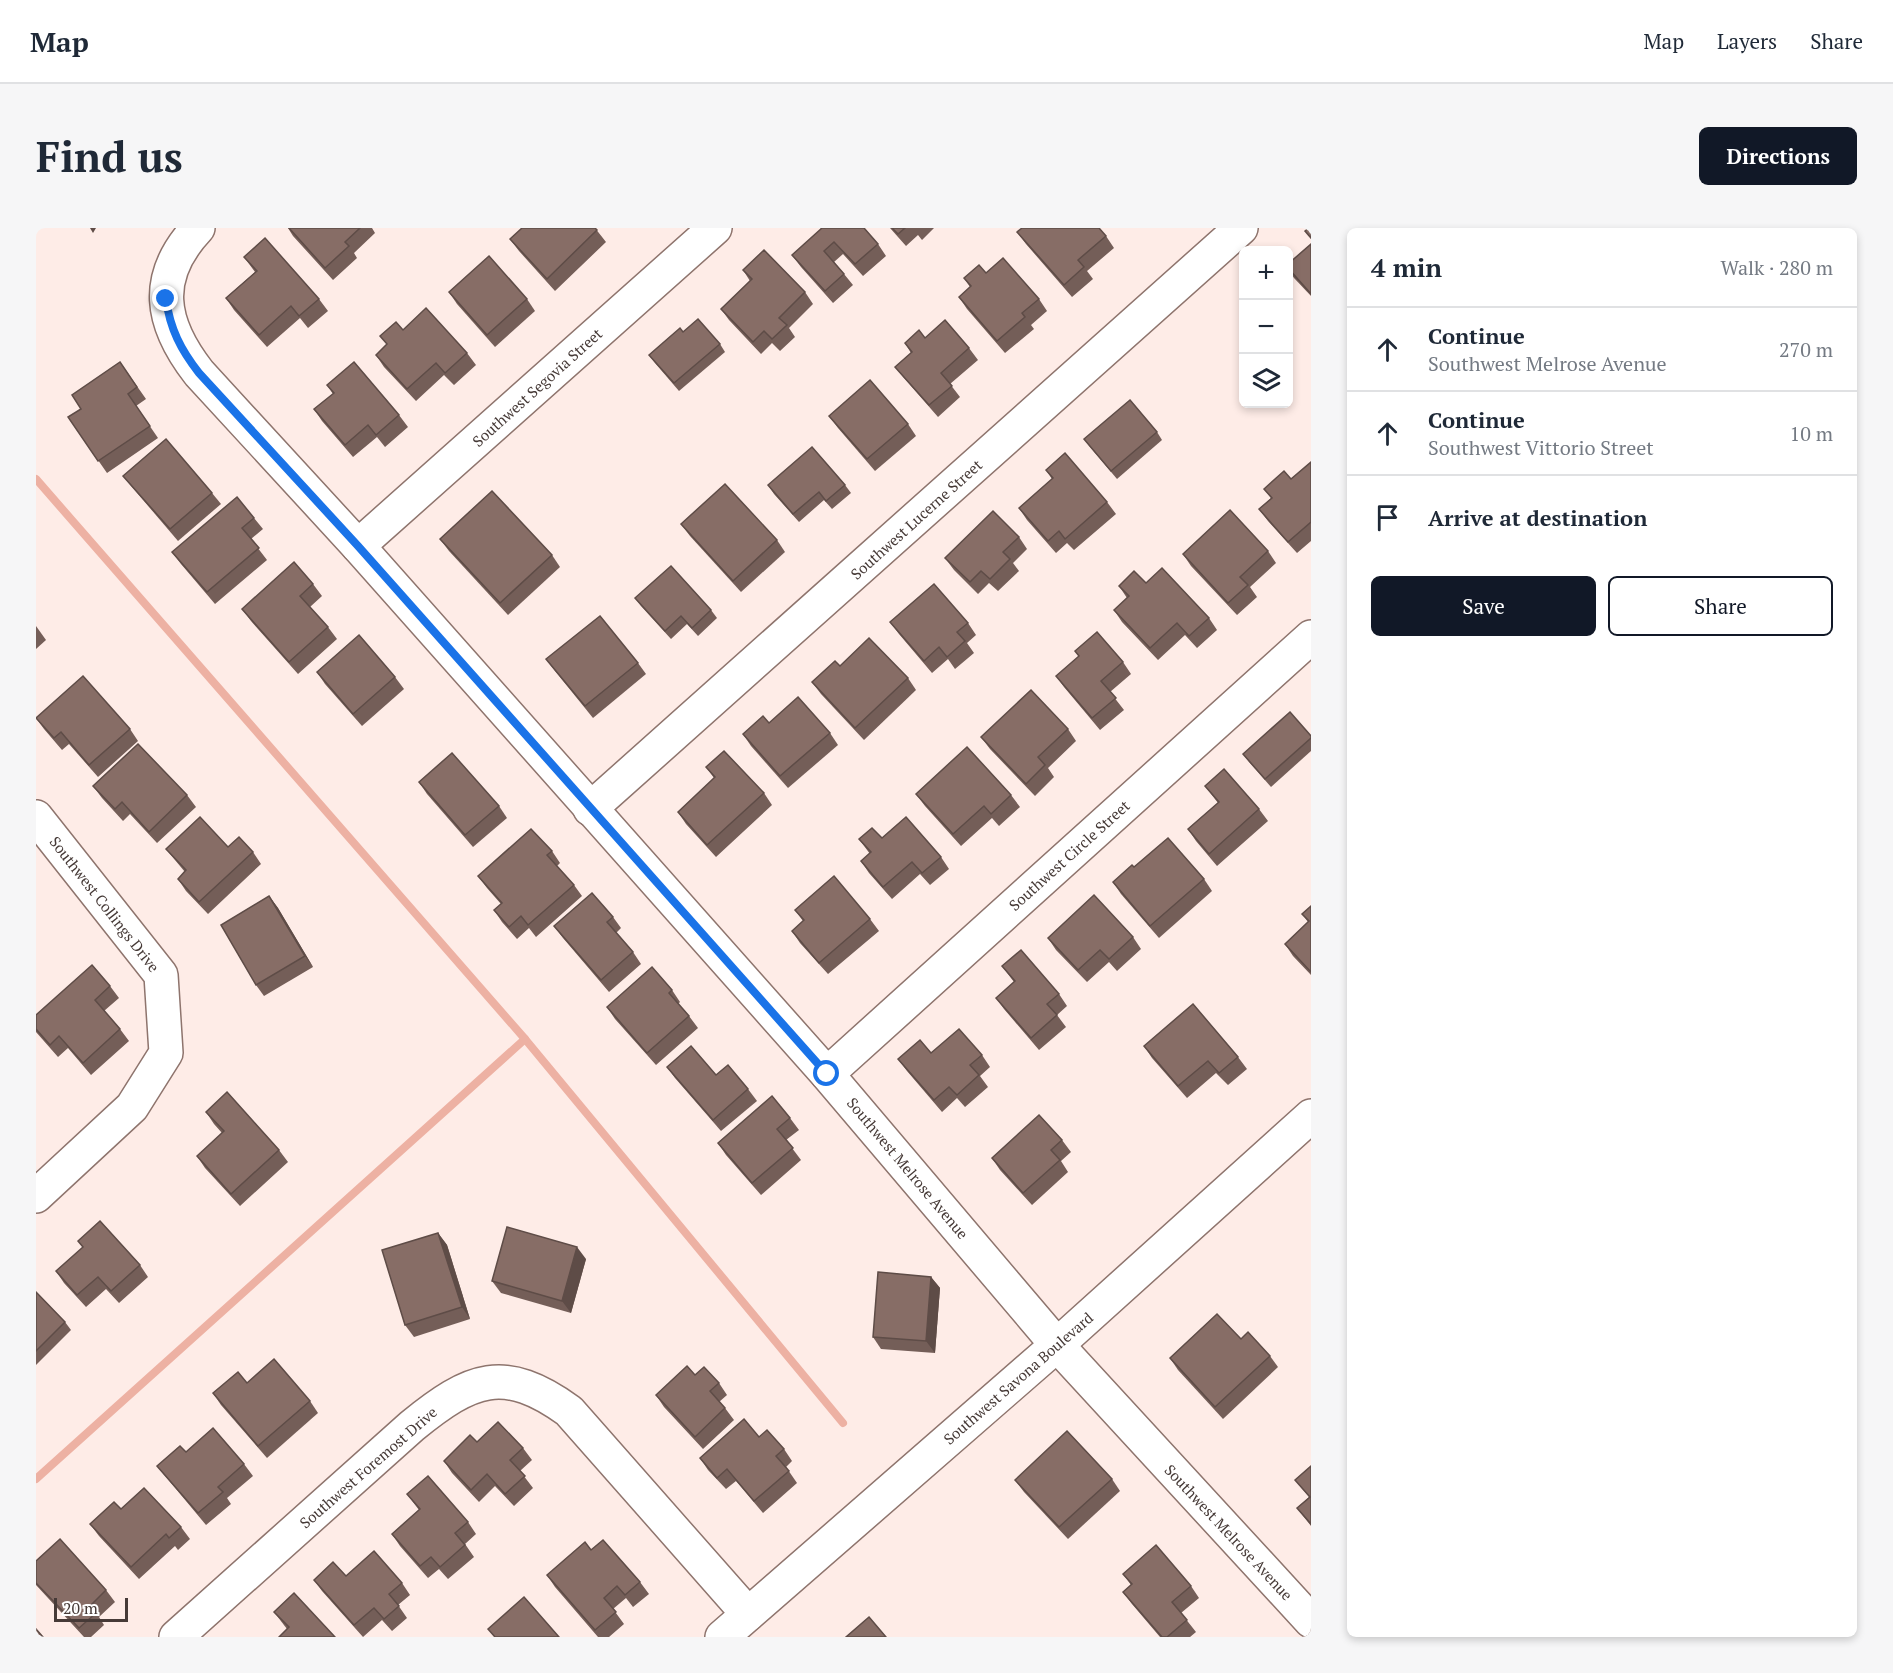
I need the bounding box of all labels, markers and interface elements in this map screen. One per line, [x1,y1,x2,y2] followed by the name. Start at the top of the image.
[30,23,89,60] text: Map
[1643,27,1684,55] text: Map
[1717,27,1777,55] text: Layers
[1810,27,1863,55] text: Share
[1699,127,1857,185] button: Directions
[36,128,183,184] text: Find us
[1239,246,1293,408] map controls
[1239,246,1293,300] button: +
[1371,250,1442,284] text: 4 min
[1721,254,1833,281] text: Walk · 280 m
[152,285,178,311] route end
[1239,300,1293,354] button: −
[1428,321,1525,350] text: Continue
[468,323,606,451] street label: Southwest Segovia Street
[1371,333,1404,366] icon: ahead
[1779,336,1833,363] text: 270 m
[1428,350,1667,377] text: Southwest Melrose Avenue
[1239,354,1293,408] button: layers
[1428,405,1525,434] text: Continue
[1371,417,1404,450] icon: ahead
[1790,420,1833,447] text: 10 m
[1428,434,1654,461] text: Southwest Vittorio Street
[846,454,986,583] street label: Southwest Lucerne Street
[1371,501,1404,534] icon: arrive
[1428,503,1647,532] text: Arrive at destination
[1371,576,1596,636] button: Save
[1608,576,1833,636] button: Share
[1004,795,1134,915] street label: Southwest Circle Street
[46,832,164,976] street label: Southwest Collings Drive
[813,1060,839,1086] route start
[843,1093,973,1243] street label: Southwest Melrose Avenue
[939,1308,1097,1448] street label: Southwest Savona Boulevard
[295,1402,441,1532] street label: Southwest Foremost Drive
[1161,1460,1297,1604] street label: Southwest Melrose Avenue
[54,1595,128,1622] scale bar
[63,1597,98,1619] text: 20 m

